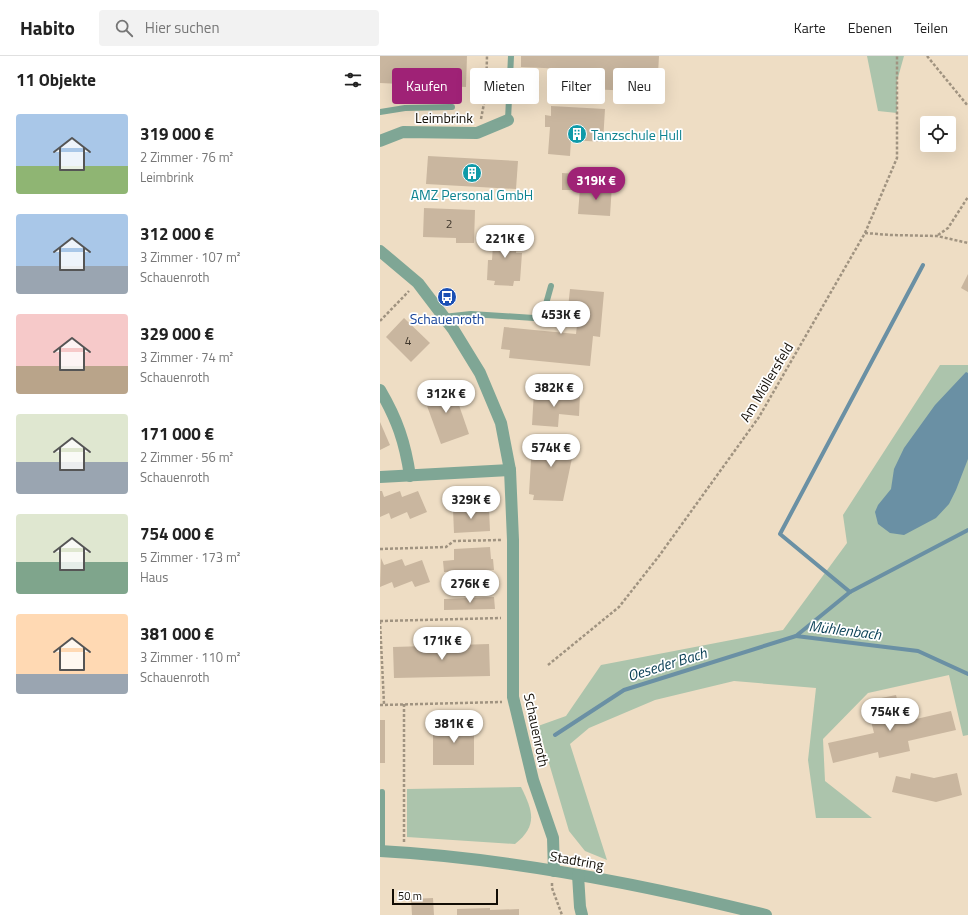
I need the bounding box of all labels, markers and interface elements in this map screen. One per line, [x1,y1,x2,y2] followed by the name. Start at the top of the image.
[99,10,379,46] search box
[20,13,75,42] text: Habito
[145,16,219,39] text: Hier suchen
[113,17,135,39] icon: search
[794,17,826,38] text: Karte
[848,17,892,38] text: Ebenen
[914,17,948,38] text: Teilen
[16,67,96,93] text: 11 Objekte
[392,68,462,104] chip: Kaufen
[470,68,539,104] chip: Mieten
[547,68,605,104] chip: Filter
[613,68,665,104] chip: Neu
[342,69,364,91] icon: filters
[415,107,473,128] street label: Leimbrink
[920,116,956,152] map controls
[920,116,956,152] button: locate
[140,121,214,147] text: 319 000 €
[566,123,588,145] building icon: Tanzschule Hull
[591,124,682,145] place label: Tanzschule Hull
[48,130,96,178] icon: home
[140,147,233,167] text: 2 Zimmer · 76 m²
[461,162,483,184] building icon: AMZ Personal GmbH
[140,167,194,187] text: Leimbrink
[563,167,629,201] pin: 319K €
[576,170,616,190] text: 319K €
[411,184,533,205] place label: AMZ Personal GmbH
[446,214,452,233] house number: 2
[140,221,214,247] text: 312 000 €
[472,225,538,259] pin: 221K €
[485,228,525,248] text: 221K €
[48,230,96,278] icon: home
[140,247,241,267] text: 3 Zimmer · 107 m²
[140,267,209,287] text: Schauenroth
[436,286,458,308] bus stop icon: Schauenroth
[528,301,594,335] pin: 453K €
[541,304,581,324] text: 453K €
[410,308,484,329] place label: Schauenroth
[140,321,214,347] text: 329 000 €
[48,330,96,378] icon: home
[405,331,412,350] house number: 4
[734,338,798,426] street label: Am Möllersfeld
[140,347,233,367] text: 3 Zimmer · 74 m²
[140,367,209,387] text: Schauenroth
[521,374,587,408] pin: 382K €
[534,377,574,397] text: 382K €
[413,380,479,414] pin: 312K €
[426,383,466,403] text: 312K €
[140,421,214,447] text: 171 000 €
[48,430,96,478] icon: home
[518,434,584,468] pin: 574K €
[531,437,571,457] text: 574K €
[140,447,233,467] text: 2 Zimmer · 56 m²
[140,467,209,487] text: Schauenroth
[438,486,504,520] pin: 329K €
[451,489,491,509] text: 329K €
[140,521,214,547] text: 754 000 €
[48,530,96,578] icon: home
[140,547,241,567] text: 5 Zimmer · 173 m²
[140,567,168,587] text: Haus
[437,570,503,604] pin: 276K €
[450,573,490,593] text: 276K €
[807,614,883,646] water label: Mühlenbach
[140,621,214,647] text: 381 000 €
[409,627,475,661] pin: 171K €
[48,630,96,678] icon: home
[422,630,462,650] text: 171K €
[624,641,710,687] water label: Oeseder Bach
[140,647,241,667] text: 3 Zimmer · 110 m²
[140,667,209,687] text: Schauenroth
[519,691,555,769] street label: Schauenroth
[857,698,923,732] pin: 754K €
[870,701,910,721] text: 754K €
[421,710,487,744] pin: 381K €
[434,713,474,733] text: 381K €
[548,845,606,875] street label: Stadtring
[392,887,498,906] scale bar
[398,888,422,904] text: 50 m

